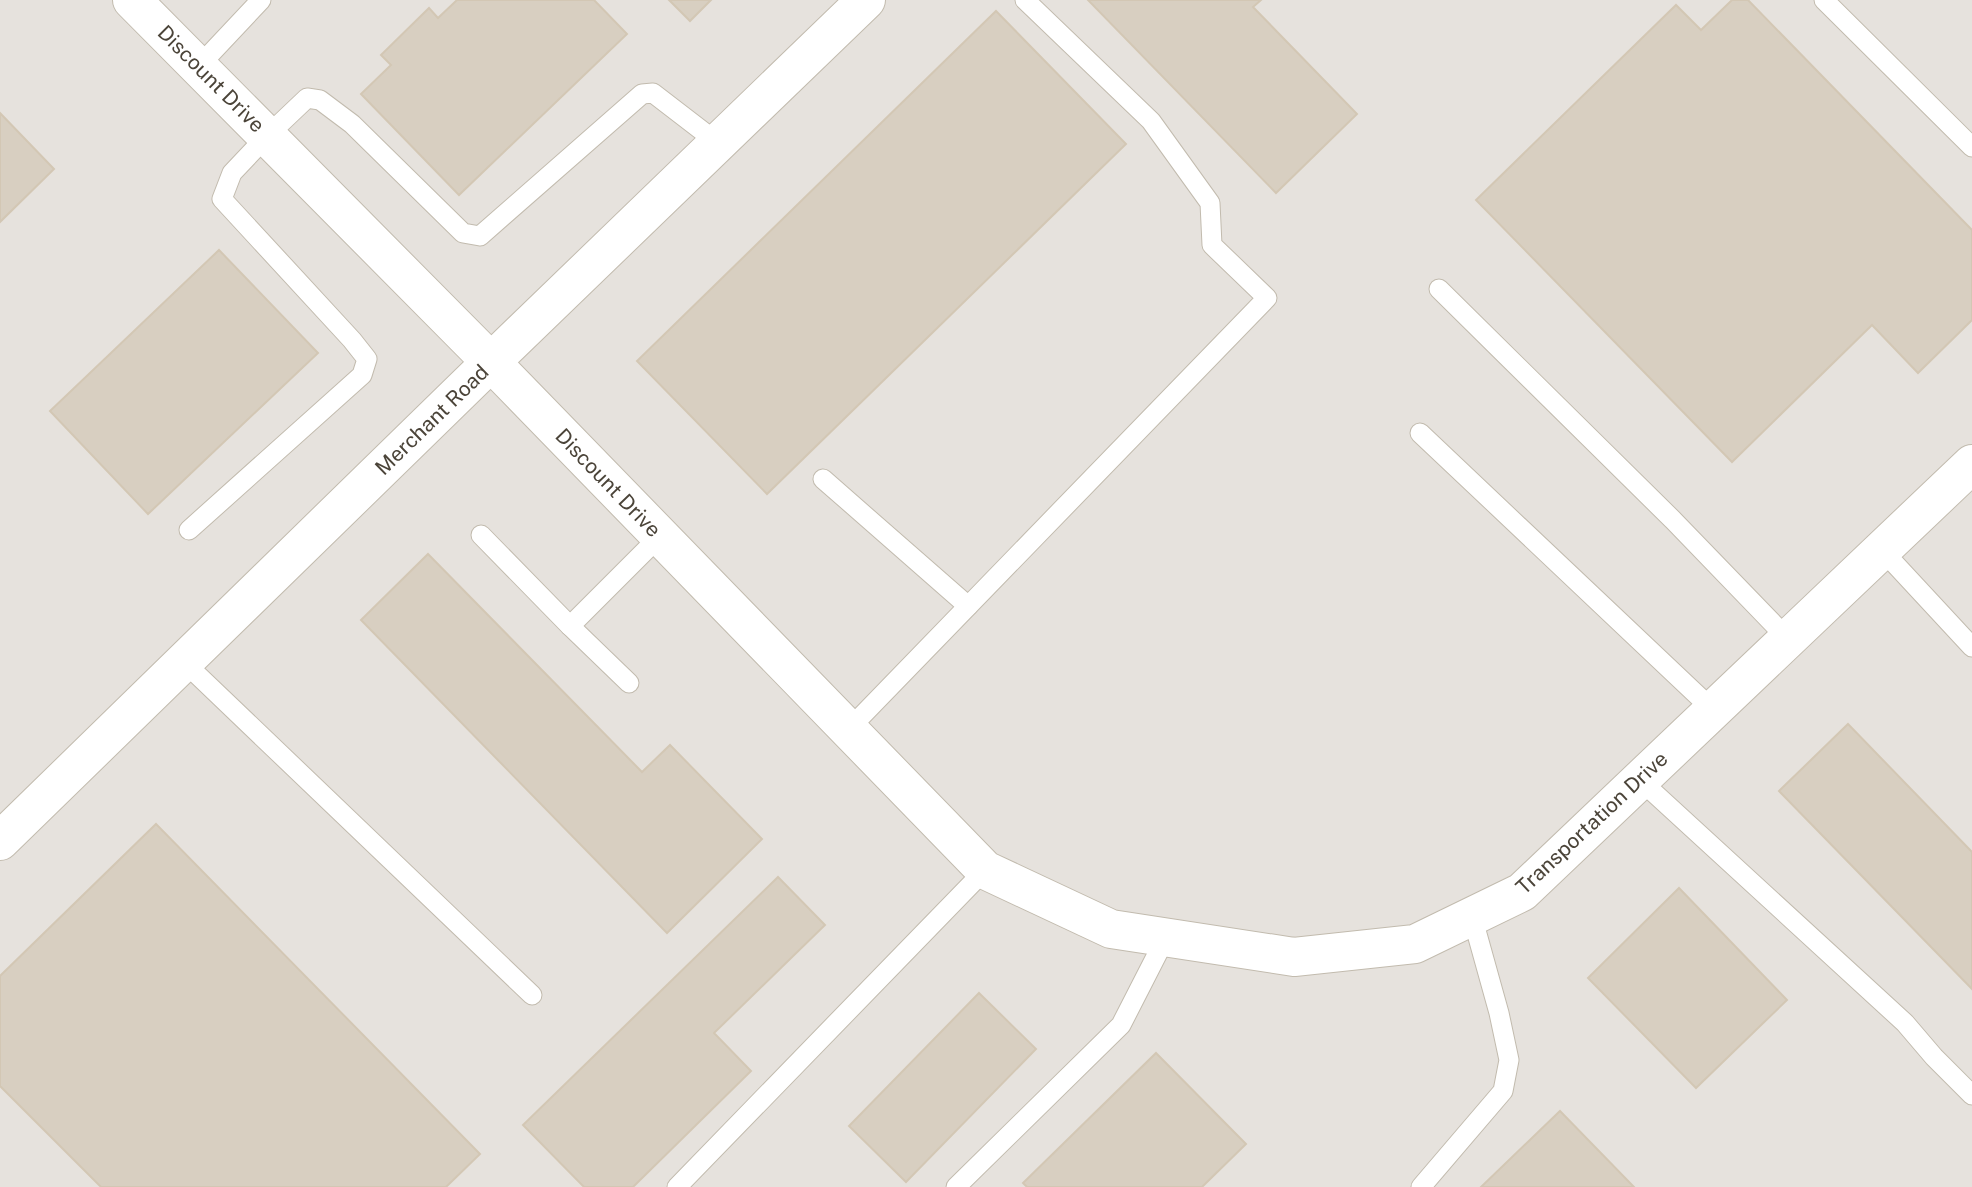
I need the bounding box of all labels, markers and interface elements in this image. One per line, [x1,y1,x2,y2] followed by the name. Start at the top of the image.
[153,20,270,137] street label: Discount Drive
[370,359,494,480] street label: Merchant Road
[550,423,666,542] street label: Discount Drive
[1511,746,1673,899] street label: Transportation Drive

